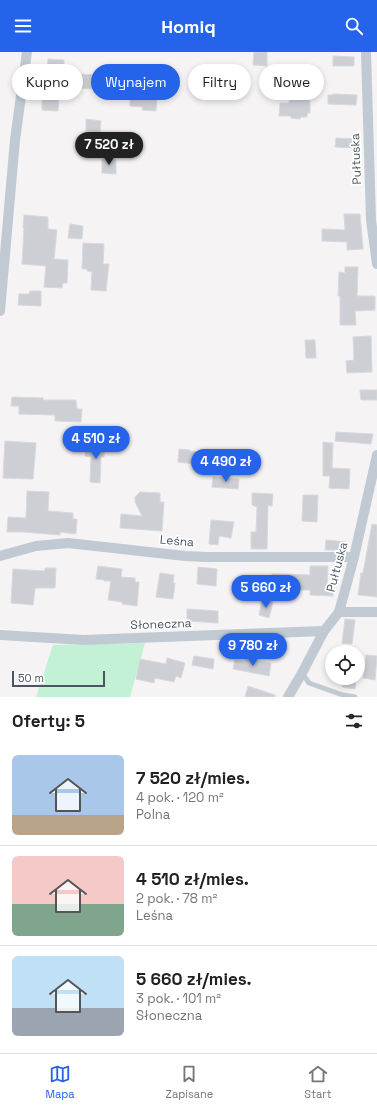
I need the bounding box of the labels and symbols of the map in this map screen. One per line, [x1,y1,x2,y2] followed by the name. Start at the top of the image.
[68,132,150,166] pin: 7 520 zł
[347,133,365,185] street label: Pułtuska
[55,426,137,460] pin: 4 510 zł
[185,449,267,483] pin: 4 490 zł
[159,532,195,550] street label: Leśna
[323,540,351,594] street label: Pułtuska
[225,575,307,609] pin: 5 660 zł
[130,615,192,633] street label: Słoneczna
[212,633,294,667] pin: 9 780 zł
[12,669,105,688] scale bar

